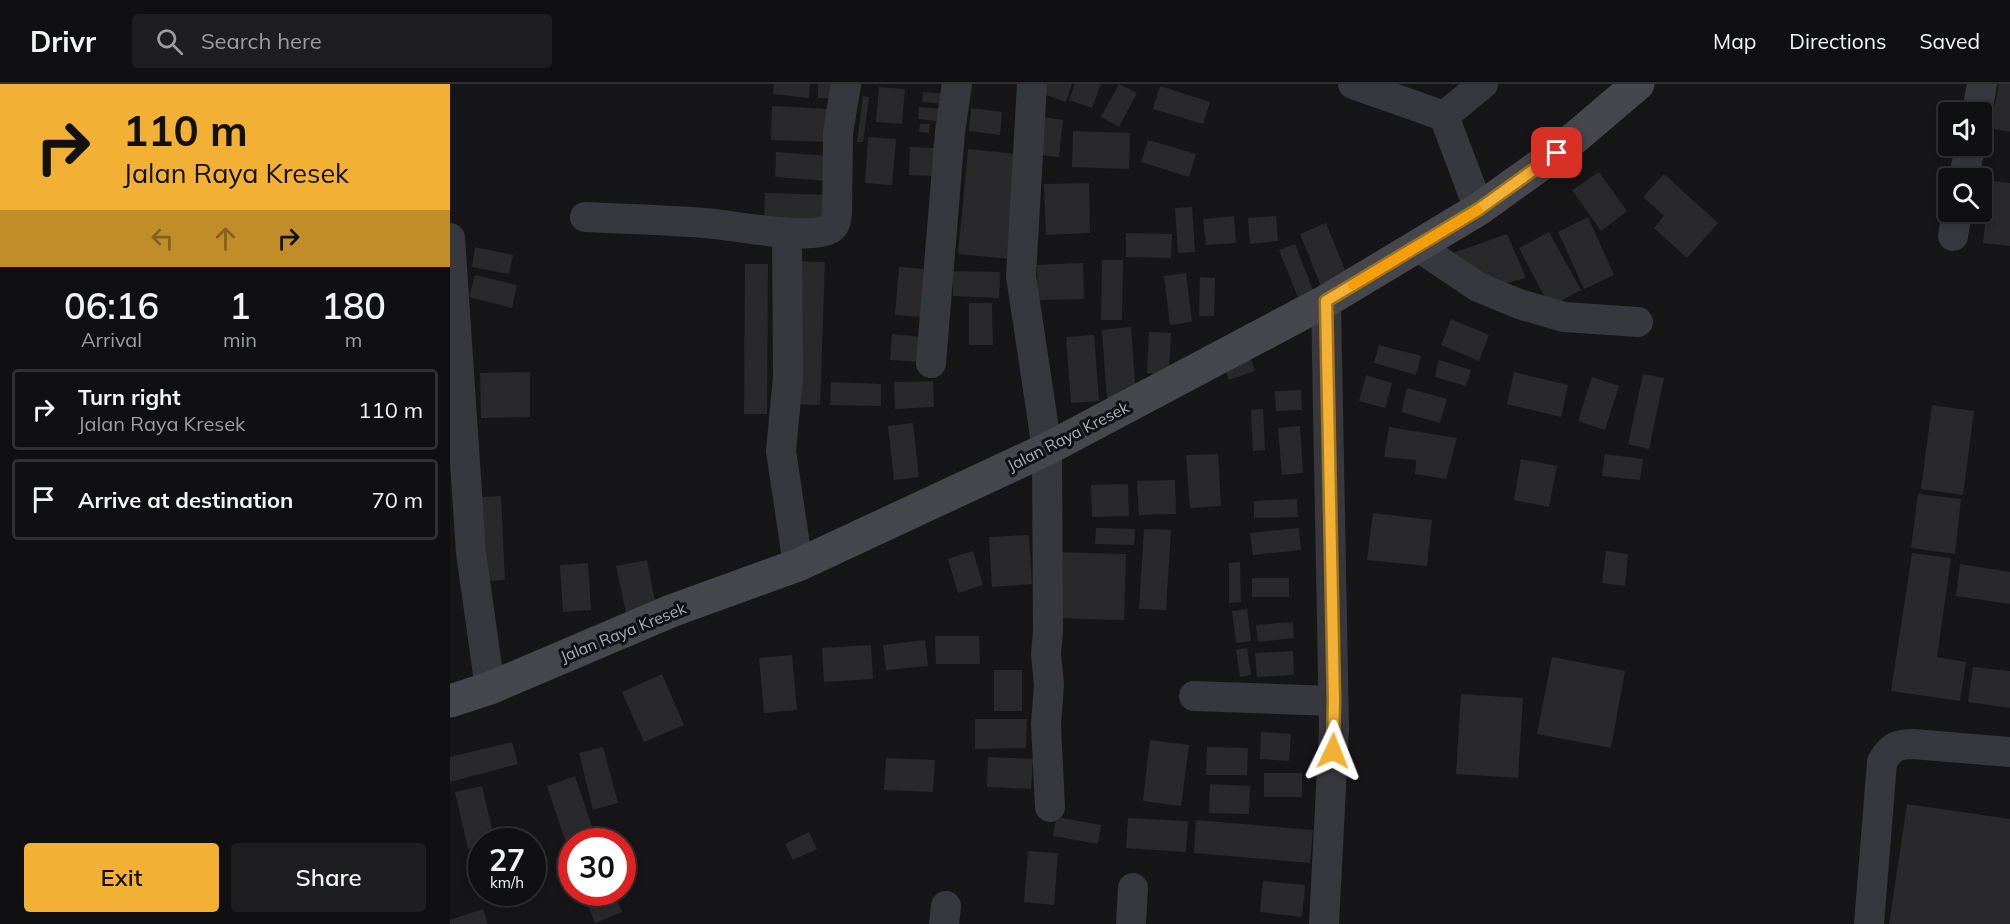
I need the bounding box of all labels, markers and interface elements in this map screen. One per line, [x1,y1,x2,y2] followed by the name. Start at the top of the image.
[132,14,552,68] search box
[30,24,96,59] text: Drivr
[153,25,186,58] icon: search
[201,27,322,55] text: Search here
[1713,28,1756,54] text: Map
[1789,28,1886,54] text: Directions
[1919,28,1980,54] text: Saved
[1938,102,1992,222] map controls
[1938,102,1992,156] button: sound
[123,104,248,157] text: 110 m
[24,108,102,186] icon: right
[1531,127,1582,178] pin
[1540,136,1573,169] icon: arrive
[123,156,349,190] text: Jalan Raya Kresek
[1938,168,1992,222] button: search
[146,222,179,255] icon: left
[209,222,242,255] icon: ahead
[272,222,305,255] icon: right
[64,283,159,328] text: 06:16
[229,283,251,328] text: 1
[321,283,386,328] text: 180
[81,327,142,352] text: Arrival
[223,327,257,352] text: min
[345,327,362,352] text: m
[78,383,181,411] text: Turn right
[27,393,60,426] icon: right
[358,396,423,424] text: 110 m
[1004,396,1133,475] street label: Jalan Raya Kresek
[78,411,245,436] text: Jalan Raya Kresek
[27,483,60,516] icon: arrive
[78,486,293,514] text: Arrive at destination
[372,486,423,514] text: 70 m
[557,597,690,666] street label: Jalan Raya Kresek
[1301,719,1365,783] position arrow
[558,828,636,906] speed limit sign: 30
[489,841,525,879] text: 27
[24,843,219,912] button: Exit
[231,843,426,912] button: Share
[490,873,524,892] text: km/h

